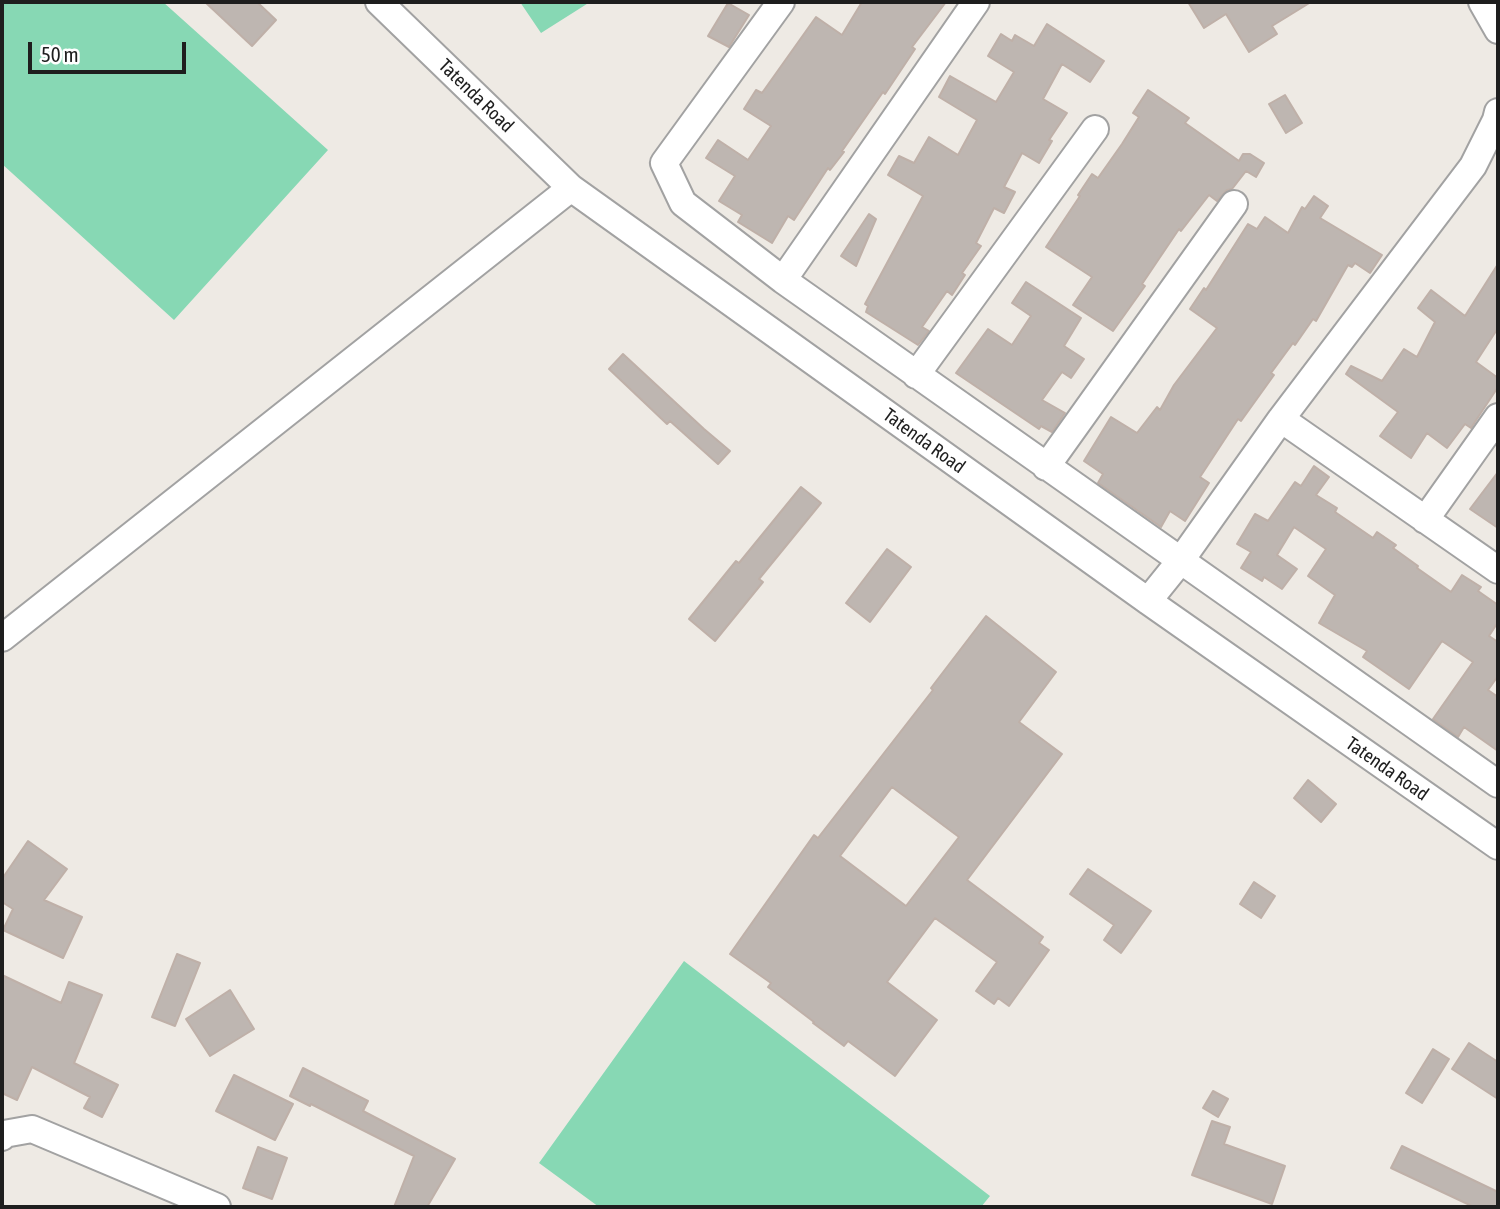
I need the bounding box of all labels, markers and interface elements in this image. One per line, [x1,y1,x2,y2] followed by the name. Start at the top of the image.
[32,28,189,72] scale bar
[41,42,79,66] text: 50 m
[434,55,518,137] street label: Tatenda Road
[879,404,969,478] street label: Tatenda Road
[1341,732,1433,806] street label: Tatenda Road

